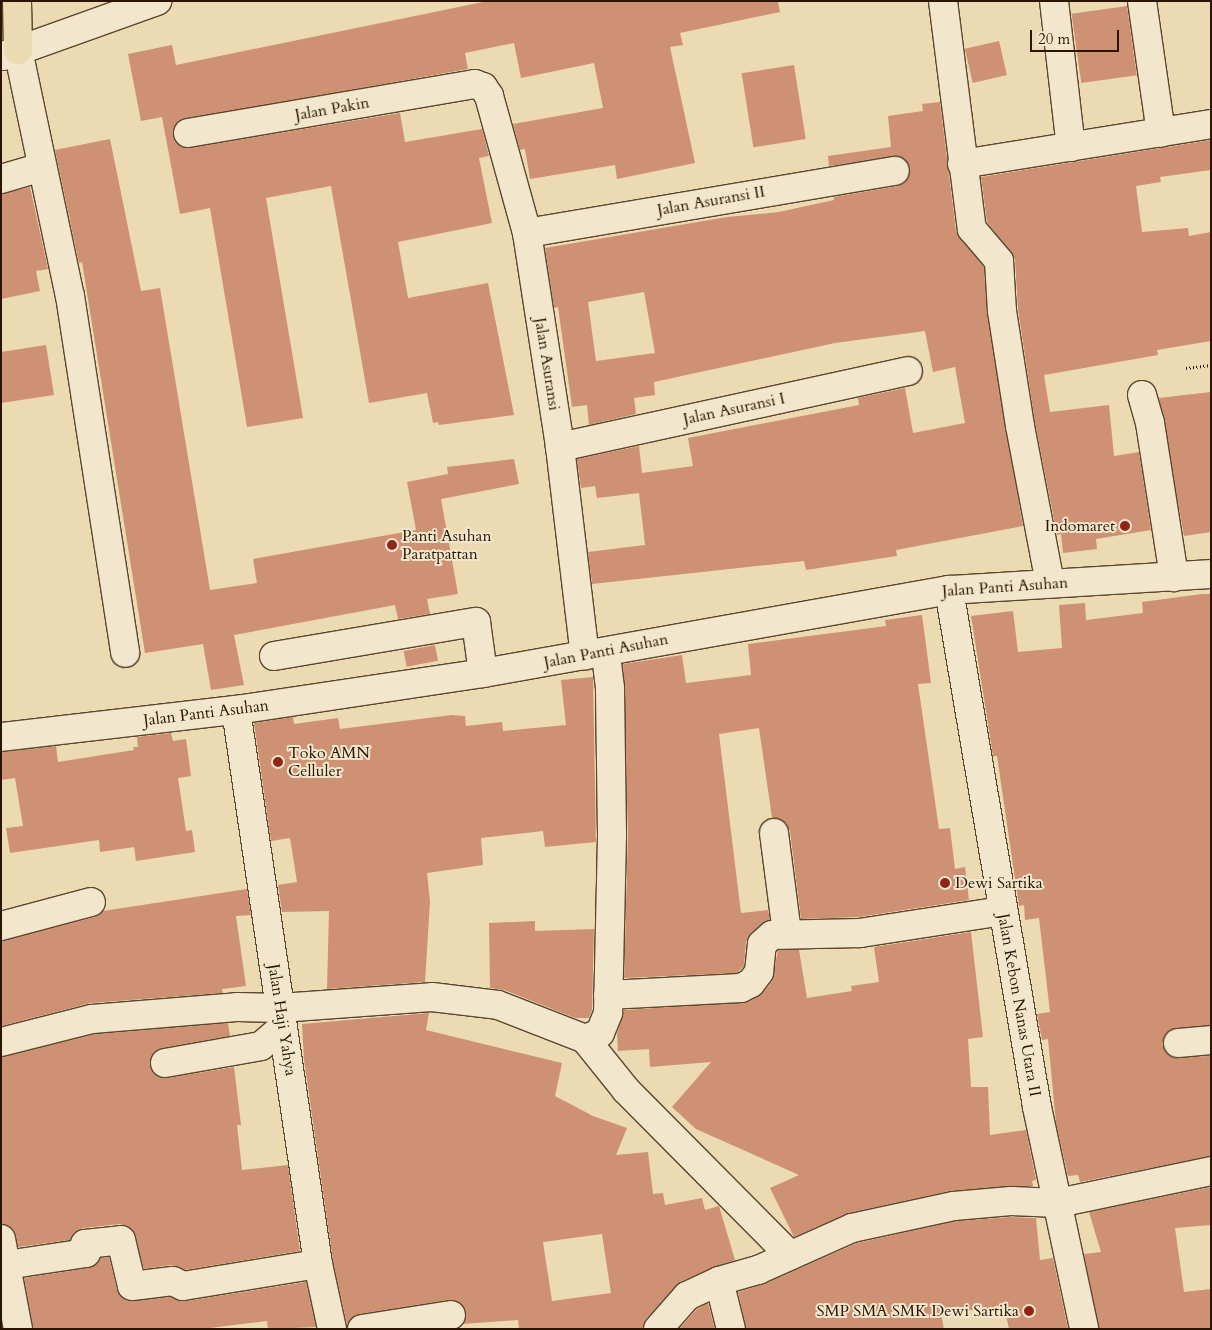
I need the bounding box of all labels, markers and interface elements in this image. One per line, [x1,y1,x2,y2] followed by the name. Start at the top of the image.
[1032,20,1121,52] scale bar
[1038,29,1070,49] text: 20 m
[293,93,371,125] street label: Jalan Pakin
[656,182,766,220] street label: Jalan Asuransi II
[530,316,564,412] street label: Jalan Asuransi
[681,389,787,429] street label: Jalan Asuransi I
[1045,516,1115,536] place label: Indomaret
[1119,520,1131,532] marker: Indomaret
[402,526,492,564] place label: Panti Asuhan Paratpattan
[386,539,398,551] marker: Panti Asuhan Paratpattan
[941,573,1069,601] street label: Jalan Panti Asuhan
[542,630,670,672] street label: Jalan Panti Asuhan
[142,696,270,730] street label: Jalan Panti Asuhan
[288,743,370,781] place label: Toko AMN Celluler
[272,756,284,768] marker: Toko AMN Celluler
[955,873,1043,893] place label: Dewi Sartika
[939,877,951,889] marker: Dewi Sartika
[993,912,1045,1098] street label: Jalan Kebon Nanas Utara II
[264,963,300,1077] street label: Jalan Haji Yahya
[816,1301,1019,1321] place label: SMP SMA SMK Dewi Sartika
[1023,1305,1035,1317] marker: SMP SMA SMK Dewi Sartika

